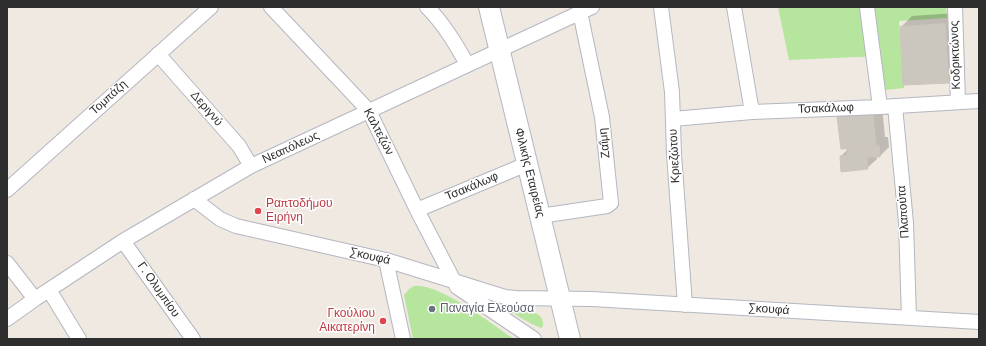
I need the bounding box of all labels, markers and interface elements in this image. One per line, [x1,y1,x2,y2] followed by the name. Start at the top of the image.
[948,20,964,90] street label: Κοδρικτώνος
[87,78,131,118] street label: Τομπάζη
[187,88,225,130] street label: Δεριγνύ
[798,101,854,117] street label: Τσακάλωφ
[360,106,396,158] street label: Καλτεζών
[511,127,547,219] street label: Φιλικής Εταιρείας
[596,127,614,159] street label: Ζαΐμη
[666,128,684,184] street label: Κριεζώτου
[260,129,322,167] street label: Νεαπόλεως
[443,169,501,205] street label: Τσακάλωφ
[895,185,913,239] street label: Πλαπούτα
[266,197,333,225] place label: Ραπτοδήμου Ειρήνη
[253,206,263,216] marker: Ραπτοδήμου Ειρήνη
[348,245,392,269] street label: Σκουφά
[134,260,182,320] street label: Γ. Ολυμπίου
[748,301,790,319] street label: Σκουφά
[440,302,534,316] place label: Παναγία Ελεούσα
[427,304,437,314] marker: Παναγία Ελεούσα
[319,307,375,335] place label: Γκούλιου Αικατερίνη
[378,316,388,326] marker: Γκούλιου Αικατερίνη

